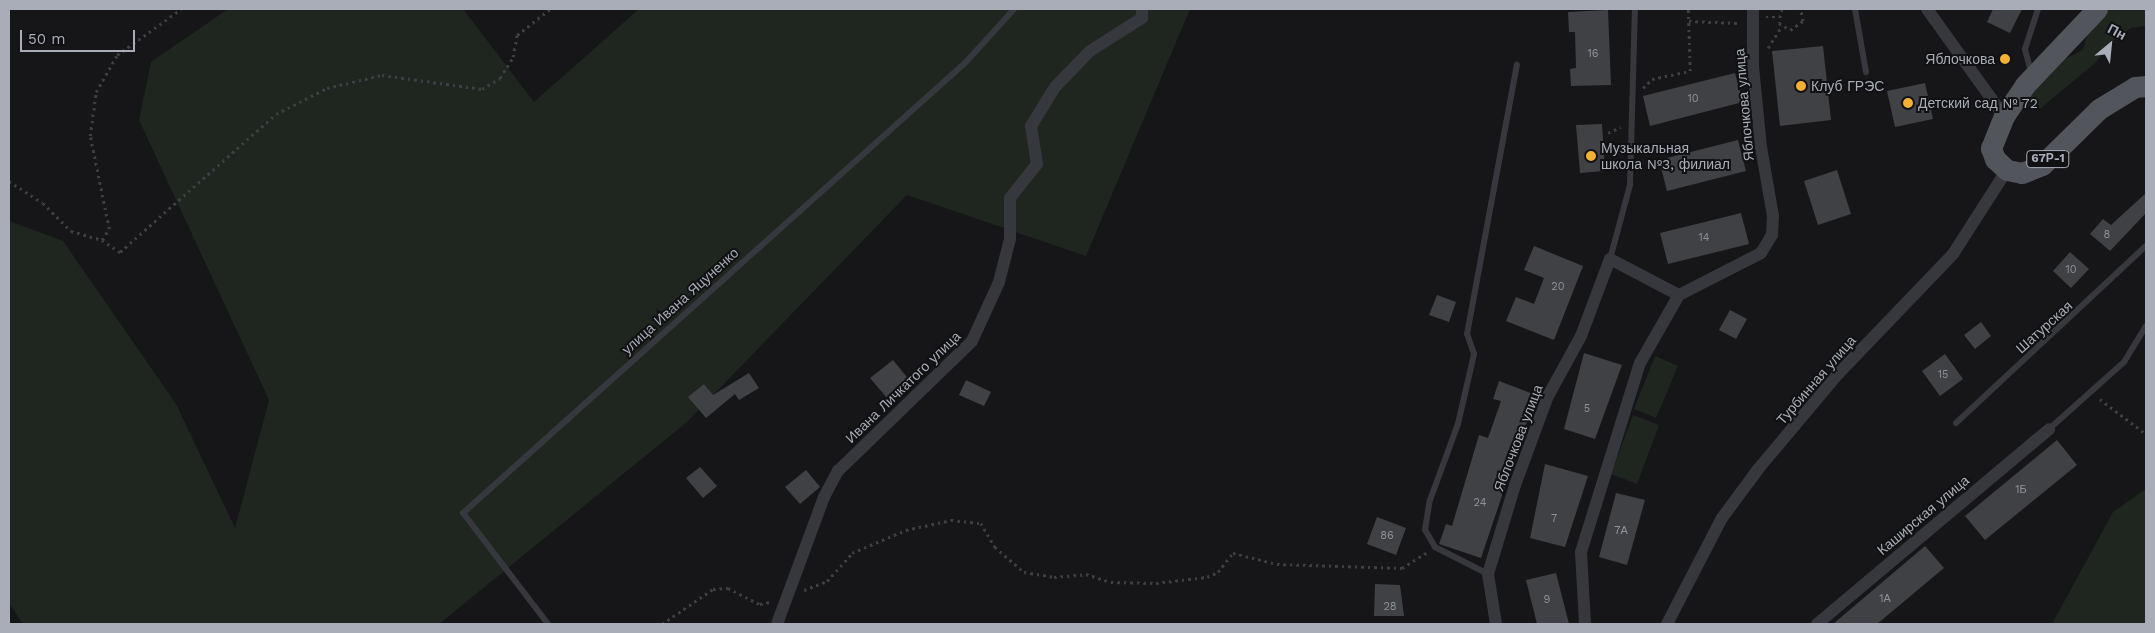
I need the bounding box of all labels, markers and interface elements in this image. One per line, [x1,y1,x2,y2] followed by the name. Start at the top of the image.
[22,20,138,52] scale bar
[2085,20,2135,70] north arrow
[2105,20,2129,43] text: Пн
[28,30,65,48] text: 50 m
[1588,47,1598,61] house number: 16
[1731,48,1757,162] street label: Яблочкова улица
[1925,51,1995,67] place label: Яблочкова
[1999,53,2011,65] marker: Яблочкова
[1811,78,1884,94] place label: Клуб ГРЭС
[1795,80,1807,92] marker: Клуб ГРЭС
[1687,92,1699,106] house number: 10
[1918,95,2038,111] place label: Детский сад № 72
[1902,97,1914,109] marker: Детский сад № 72
[1601,140,1730,172] place label: Музыкальная школа №3, филиал
[1585,150,1597,162] marker: Музыкальная школа №3, филиал
[2026,150,2070,168] road number: 67Р-1
[2104,228,2110,242] house number: 8
[1698,231,1710,245] house number: 14
[618,244,742,358] street label: улица Ивана Яцуненко
[2065,263,2077,277] house number: 10
[1551,280,1565,294] house number: 20
[2012,297,2076,357] street label: Шатурская
[842,328,964,446] street label: Ивана Личкатого улица
[1773,332,1859,428] street label: Турбинная улица
[1938,368,1948,382] house number: 15
[1490,382,1546,494] street label: Яблочкова улица
[1584,402,1590,416] house number: 5
[1874,472,1972,558] street label: Каширская улица
[2015,483,2027,497] house number: 1Б
[1474,496,1486,510] house number: 24
[1551,512,1557,526] house number: 7
[1614,524,1628,538] house number: 7А
[1380,529,1394,543] house number: 86
[1879,592,1891,606] house number: 1А
[1544,593,1550,607] house number: 9
[1383,600,1397,614] house number: 28

